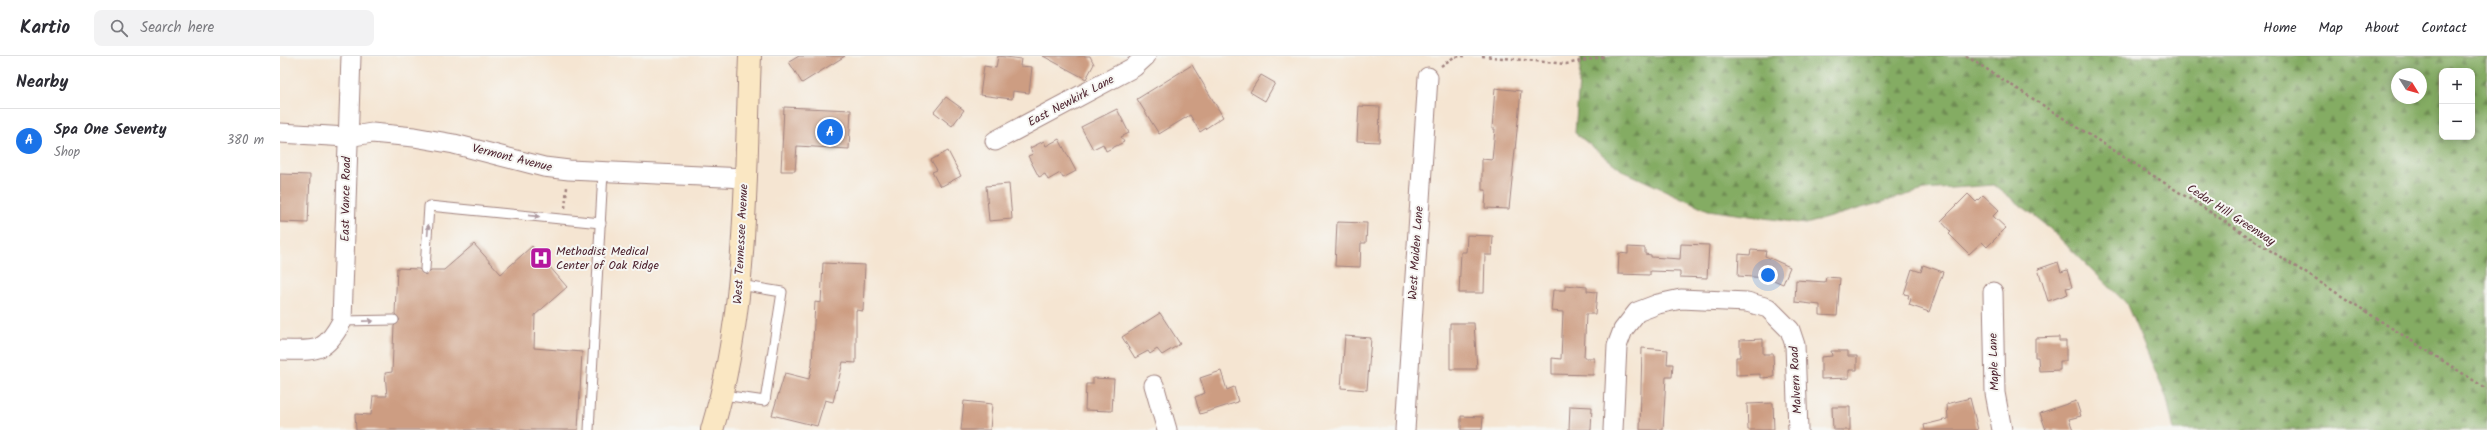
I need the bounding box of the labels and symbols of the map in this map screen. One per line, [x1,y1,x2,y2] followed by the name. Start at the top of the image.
[2391,68,2427,104] north arrow
[1024,70,1118,132] street label: East Newkirk Lane
[817,117,843,147] pin: A
[470,139,555,177] street label: Vermont Avenue
[336,155,356,242] street label: East Vance Road
[2183,179,2279,251] street label: Cedar Hill Greenway
[728,183,754,305] street label: West Tennessee Avenue
[1403,205,1429,300] street label: West Maiden Lane
[528,213,540,220] one-way arrow
[424,224,431,237] one-way arrow
[556,242,660,275] place label: Methodist Medical Center of Oak Ridge
[528,245,554,271] hospital icon: Methodist Medical Center of Oak Ridge
[1758,265,1778,285] your location
[362,317,374,324] one-way arrow
[1983,332,2005,391] street label: Maple Lane
[1785,345,1807,414] street label: Malvern Road

